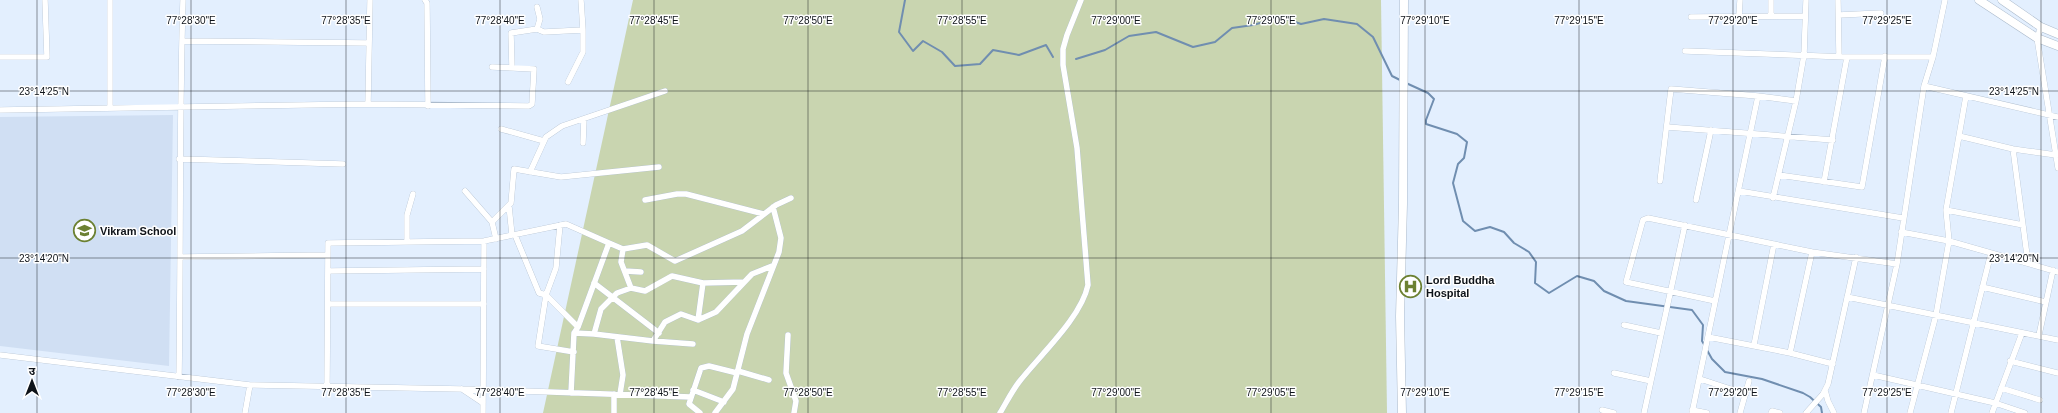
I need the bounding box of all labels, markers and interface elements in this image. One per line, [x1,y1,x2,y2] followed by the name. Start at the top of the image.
[166,15,216,26] text: 77°28'30"E
[321,15,371,26] text: 77°28'35"E
[475,15,525,26] text: 77°28'40"E
[629,15,679,26] text: 77°28'45"E
[783,15,833,26] text: 77°28'50"E
[937,15,987,26] text: 77°28'55"E
[1091,15,1141,26] text: 77°29'00"E
[1246,15,1296,26] text: 77°29'05"E
[1400,15,1450,26] text: 77°29'10"E
[1554,15,1604,26] text: 77°29'15"E
[1708,15,1758,26] text: 77°29'20"E
[1862,15,1912,26] text: 77°29'25"E
[19,86,69,97] text: 23°14'25"N
[1989,86,2039,97] text: 23°14'25"N
[72,218,98,244] school or university icon: Vikram School
[100,225,176,237] place label: Vikram School
[19,253,69,264] text: 23°14'20"N
[1989,253,2039,264] text: 23°14'20"N
[1398,273,1424,299] hospital icon: Lord Buddha Hospital
[1426,274,1495,299] place label: Lord Buddha Hospital
[12,361,52,401] north arrow
[29,365,36,377] text: उ
[166,387,216,398] text: 77°28'30"E
[321,387,371,398] text: 77°28'35"E
[475,387,525,398] text: 77°28'40"E
[629,387,679,398] text: 77°28'45"E
[783,387,833,398] text: 77°28'50"E
[937,387,987,398] text: 77°28'55"E
[1091,387,1141,398] text: 77°29'00"E
[1246,387,1296,398] text: 77°29'05"E
[1400,387,1450,398] text: 77°29'10"E
[1554,387,1604,398] text: 77°29'15"E
[1708,387,1758,398] text: 77°29'20"E
[1862,387,1912,398] text: 77°29'25"E

